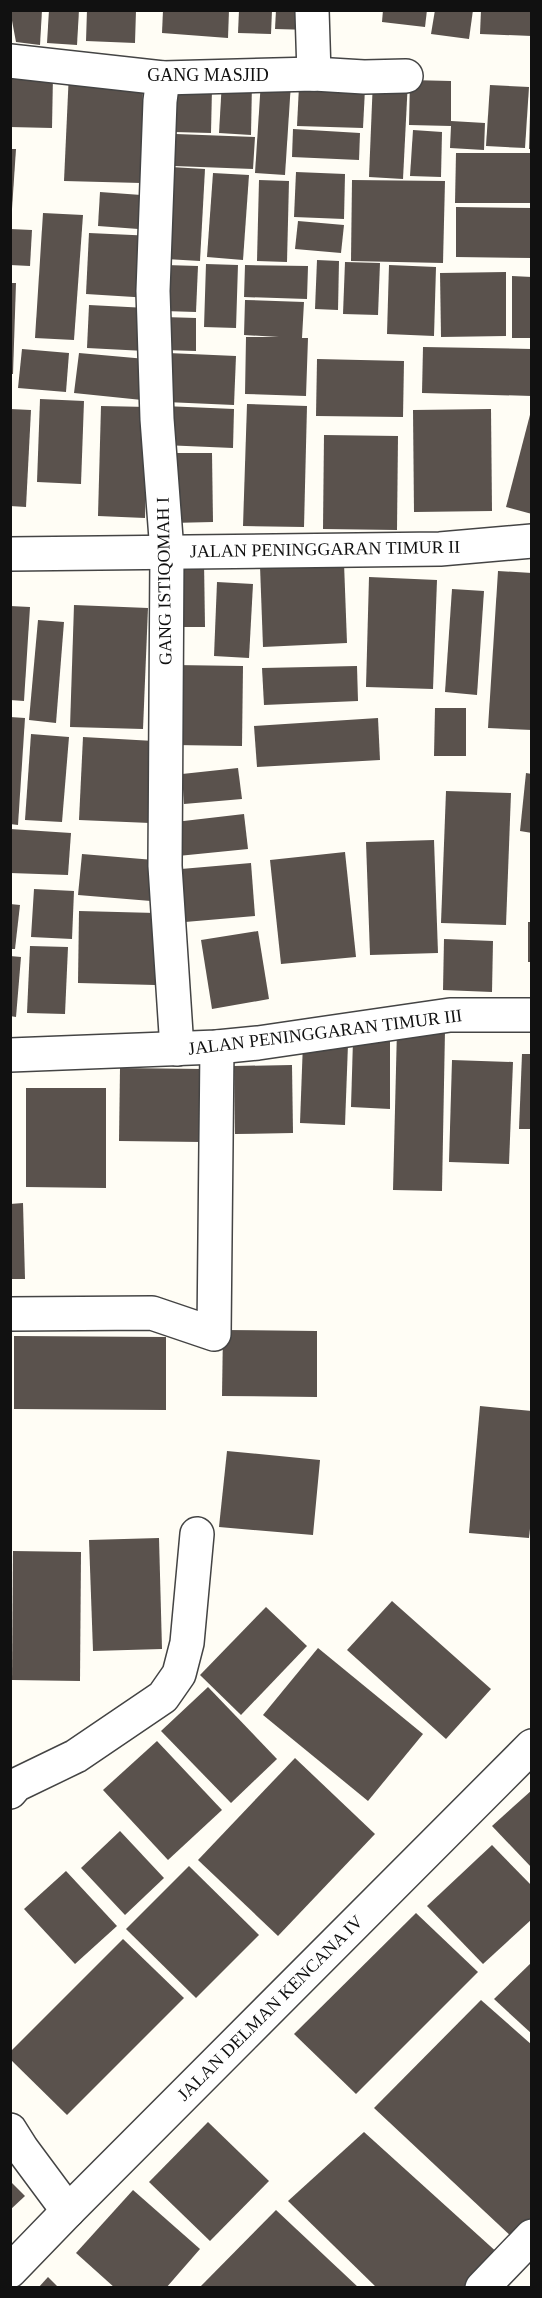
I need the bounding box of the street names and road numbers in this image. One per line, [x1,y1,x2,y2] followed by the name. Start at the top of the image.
[147,65,269,85] street label: GANG MASJID
[153,497,175,665] street label: GANG ISTIQOMAH I
[190,537,460,561] street label: JALAN PENINGGARAN TIMUR II
[187,1005,463,1059] street label: JALAN PENINGGARAN TIMUR III
[173,1911,367,2105] street label: JALAN DELMAN KENCANA IV

